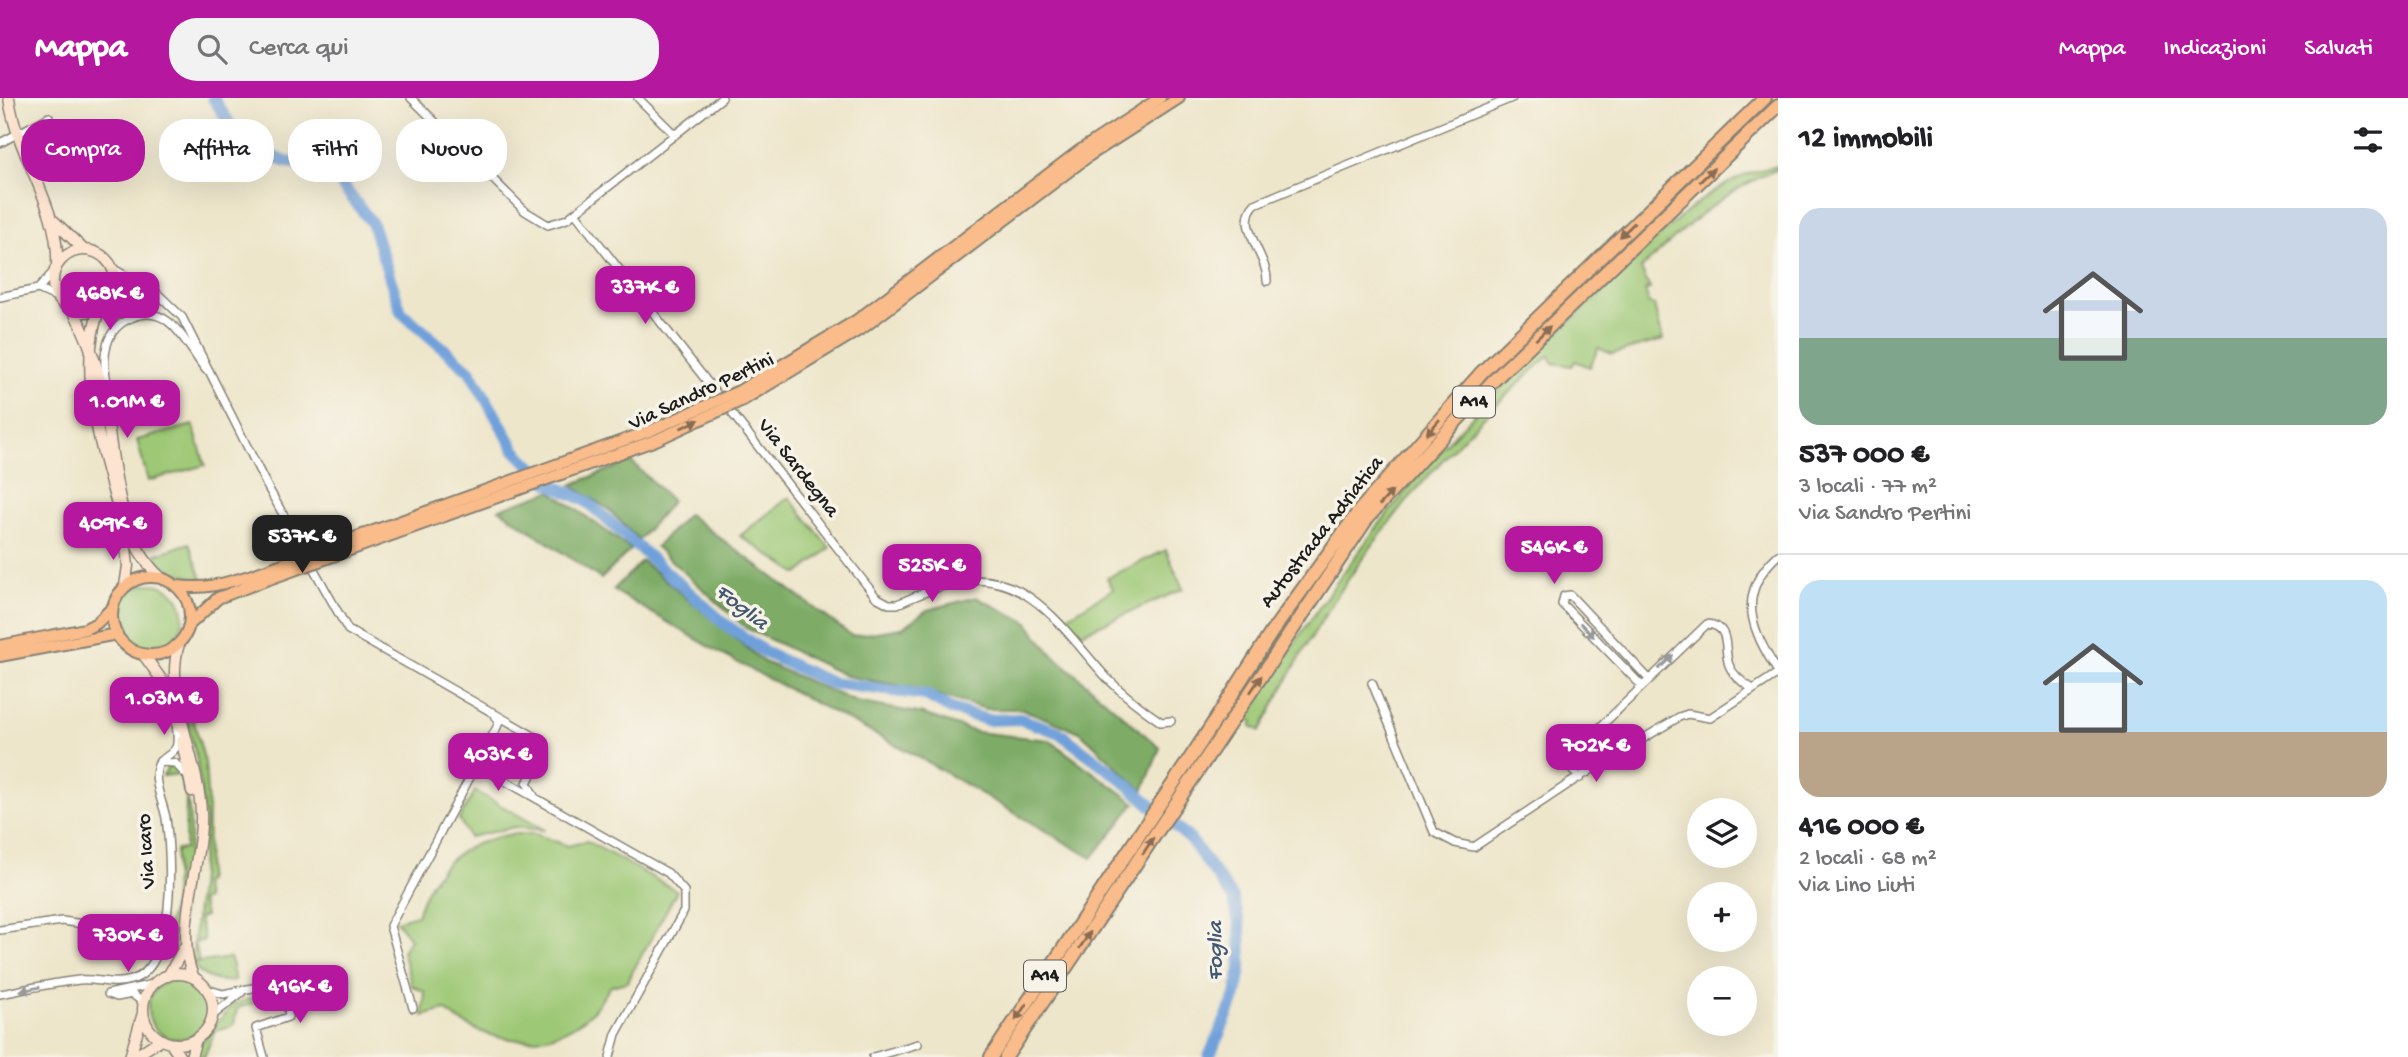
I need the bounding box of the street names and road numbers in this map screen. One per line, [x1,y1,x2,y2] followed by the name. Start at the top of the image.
[624,348,779,438] street label: Via Sandro Pertini
[1453,386,1495,418] road number: A14
[750,414,844,524] street label: Via Sardegna
[1256,451,1391,614] street label: Autostrada Adriatica
[133,813,163,890] street label: Via Icaro
[1024,960,1066,992] road number: A14

